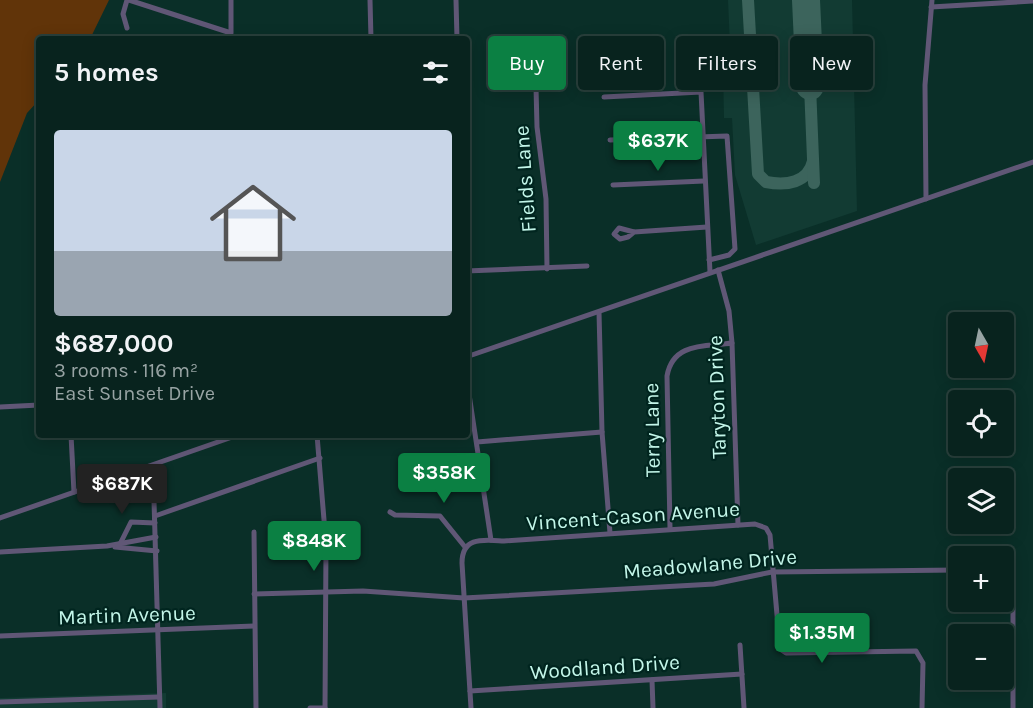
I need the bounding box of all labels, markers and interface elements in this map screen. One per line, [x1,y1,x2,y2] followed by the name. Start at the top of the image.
[488,36,566,90] chip: Buy
[578,36,664,90] chip: Rent
[676,36,778,90] chip: Filters
[790,36,873,90] chip: New
[419,56,452,89] icon: filters
[54,57,159,88] text: 5 homes
[616,121,700,172] pin: $637K
[509,125,541,233] street label: Fields Lane
[627,129,689,152] text: $637K
[199,169,307,277] icon: home
[948,312,1014,378] north arrow
[948,312,1014,690] map controls
[54,328,173,359] text: $687,000
[703,335,731,459] street label: Taryton Drive
[54,359,198,382] text: 3 rooms · 116 m²
[54,382,215,405] text: East Sunset Drive
[639,383,665,477] street label: Terry Lane
[948,390,1014,456] button: locate
[402,453,486,504] pin: $358K
[412,461,476,484] text: $358K
[80,464,164,515] pin: $687K
[948,468,1014,534] button: layers
[91,472,153,495] text: $687K
[525,497,741,535] street label: Vincent-Cason Avenue
[272,521,356,572] pin: $848K
[282,529,346,552] text: $848K
[622,544,798,584] street label: Meadowlane Drive
[948,546,1014,612] button: +
[58,601,196,629] street label: Martin Avenue
[773,613,871,664] pin: $1.35M
[789,621,855,644] text: $1.35M
[948,624,1014,690] button: −
[529,650,681,684] street label: Woodland Drive

